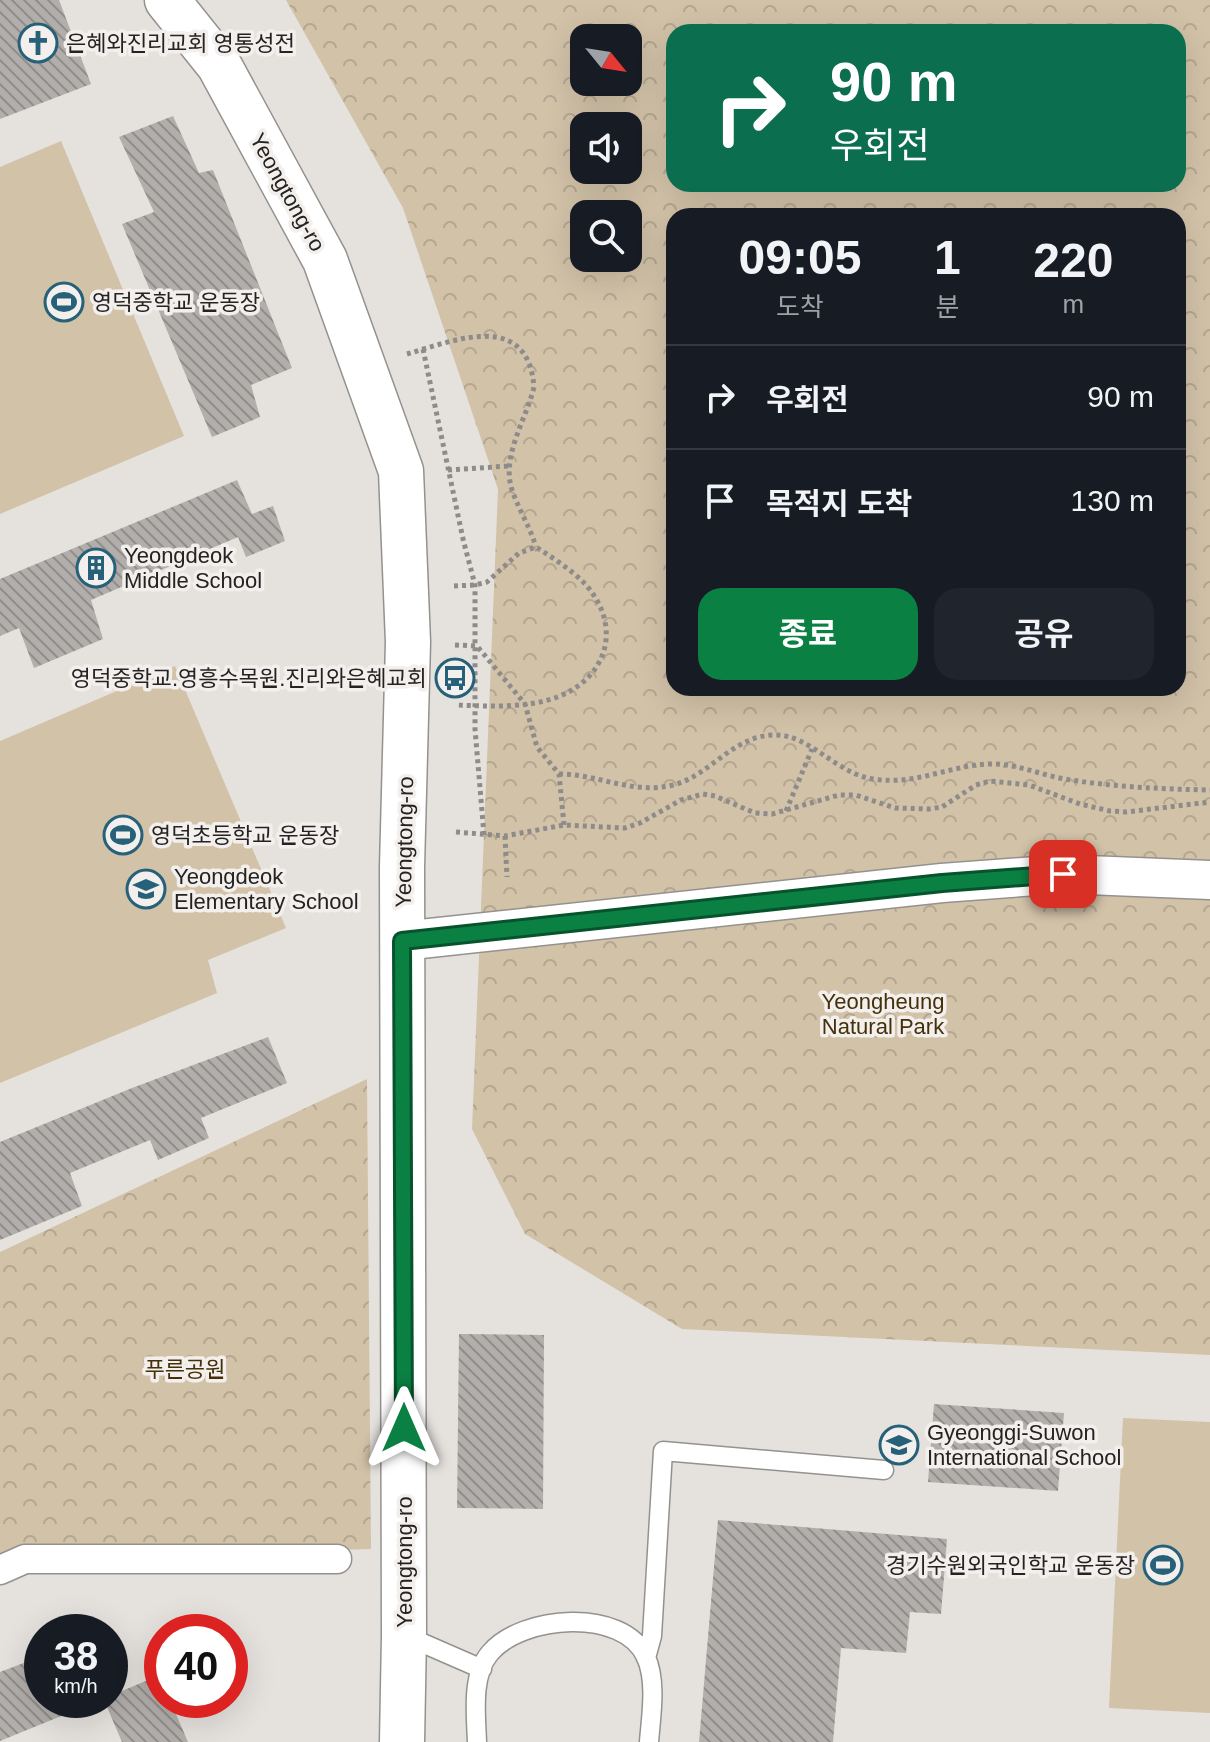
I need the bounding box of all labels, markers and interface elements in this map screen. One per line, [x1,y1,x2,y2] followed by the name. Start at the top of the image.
[17,22,59,64] church icon: 은혜와진리교회 영통성전
[570,24,642,96] north arrow
[570,24,642,272] map controls
[66,31,295,56] place label: 은혜와진리교회 영통성전
[830,50,958,113] text: 90 m
[698,56,802,160] icon: right
[570,112,642,184] button: sound
[830,125,929,166] text: 우회전
[245,129,330,256] street label: Yeongtong-ro
[570,200,642,272] button: search
[739,231,861,284] text: 09:05
[934,231,961,284] text: 1
[1033,234,1113,287] text: 220
[43,281,85,323] sports icon: 영덕중학교 운동장
[1063,289,1084,319] text: m
[92,290,260,315] place label: 영덕중학교 운동장
[776,292,824,322] text: 도착
[935,292,959,322] text: 분
[698,375,742,419] icon: right
[1087,380,1154,413] text: 90 m
[766,383,849,416] text: 우회전
[698,479,742,523] icon: arrive
[1071,484,1154,517] text: 130 m
[766,487,912,520] text: 목적지 도착
[124,543,262,593] place label: Yeongdeok Middle School
[75,547,117,589] building icon: Yeongdeok Middle School
[698,588,918,680] button: 종료
[934,588,1154,680] button: 공유
[434,657,476,699] bus stop icon: 영덕중학교.영흥수목원.진리와은혜교회
[71,666,427,691] place label: 영덕중학교.영흥수목원.진리와은혜교회
[391,776,418,908] street label: Yeongtong-ro
[102,814,144,856] sports icon: 영덕초등학교 운동장
[151,823,339,848] place label: 영덕초등학교 운동장
[1029,840,1097,908] pin
[1041,852,1085,896] icon: arrive
[174,864,359,914] place label: Yeongdeok Elementary School
[125,868,167,910] school or university icon: Yeongdeok Elementary School
[822,989,945,1039] park label: Yeongheung Natural Park
[145,1357,225,1382] park label: 푸른공원
[362,1386,446,1470] position arrow
[927,1420,1121,1470] place label: Gyeonggi-Suwon International School
[878,1424,920,1466] school or university icon: Gyeonggi-Suwon International School
[392,1496,417,1628] street label: Yeongtong-ro
[1142,1544,1184,1586] sports icon: 경기수원외국인학교 운동장
[886,1553,1135,1578] place label: 경기수원외국인학교 운동장
[144,1614,248,1718] speed limit sign: 40
[54,1634,98,1678] text: 38
[54,1675,98,1697] text: km/h

